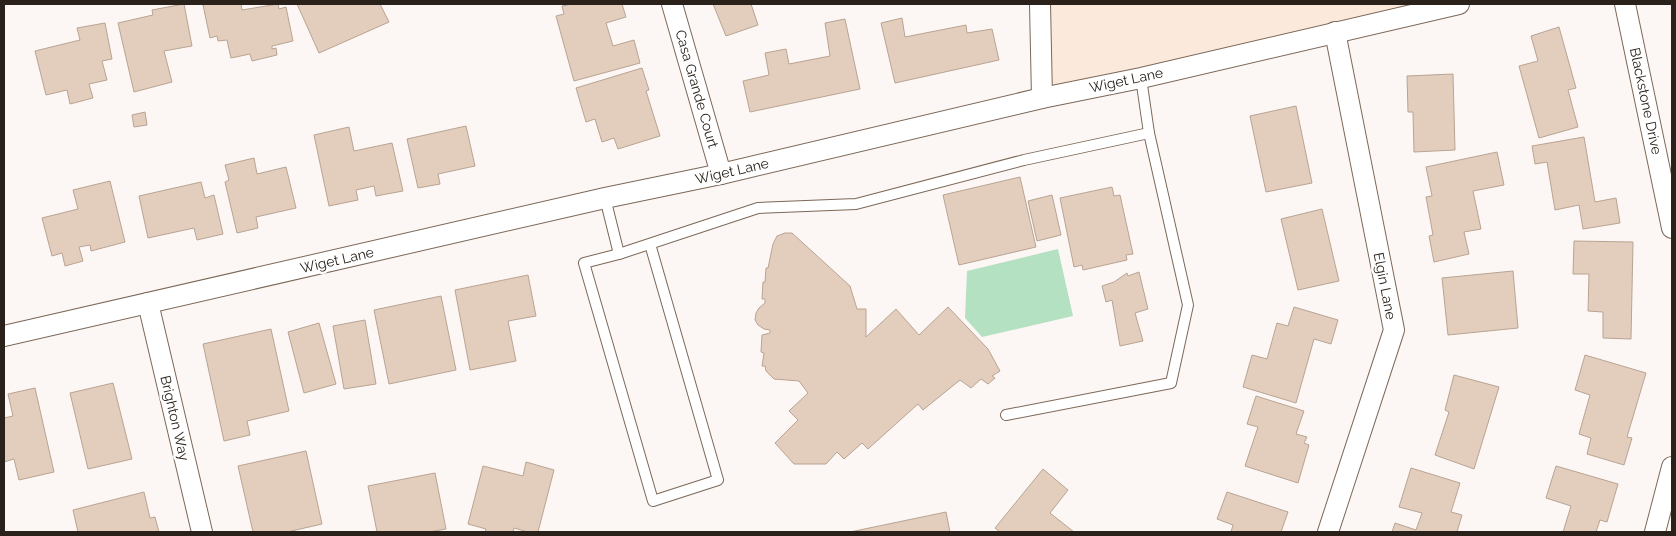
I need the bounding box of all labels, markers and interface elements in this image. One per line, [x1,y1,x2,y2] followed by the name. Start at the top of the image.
[672,28,722,150] street label: Casa Grande Court
[1627,46,1665,156] street label: Blackstone Drive
[1088,64,1164,96] street label: Wiget Lane
[694,155,770,187] street label: Wiget Lane
[299,244,375,276] street label: Wiget Lane
[1371,251,1399,321] street label: Elgin Lane
[157,374,193,463] street label: Brighton Way

